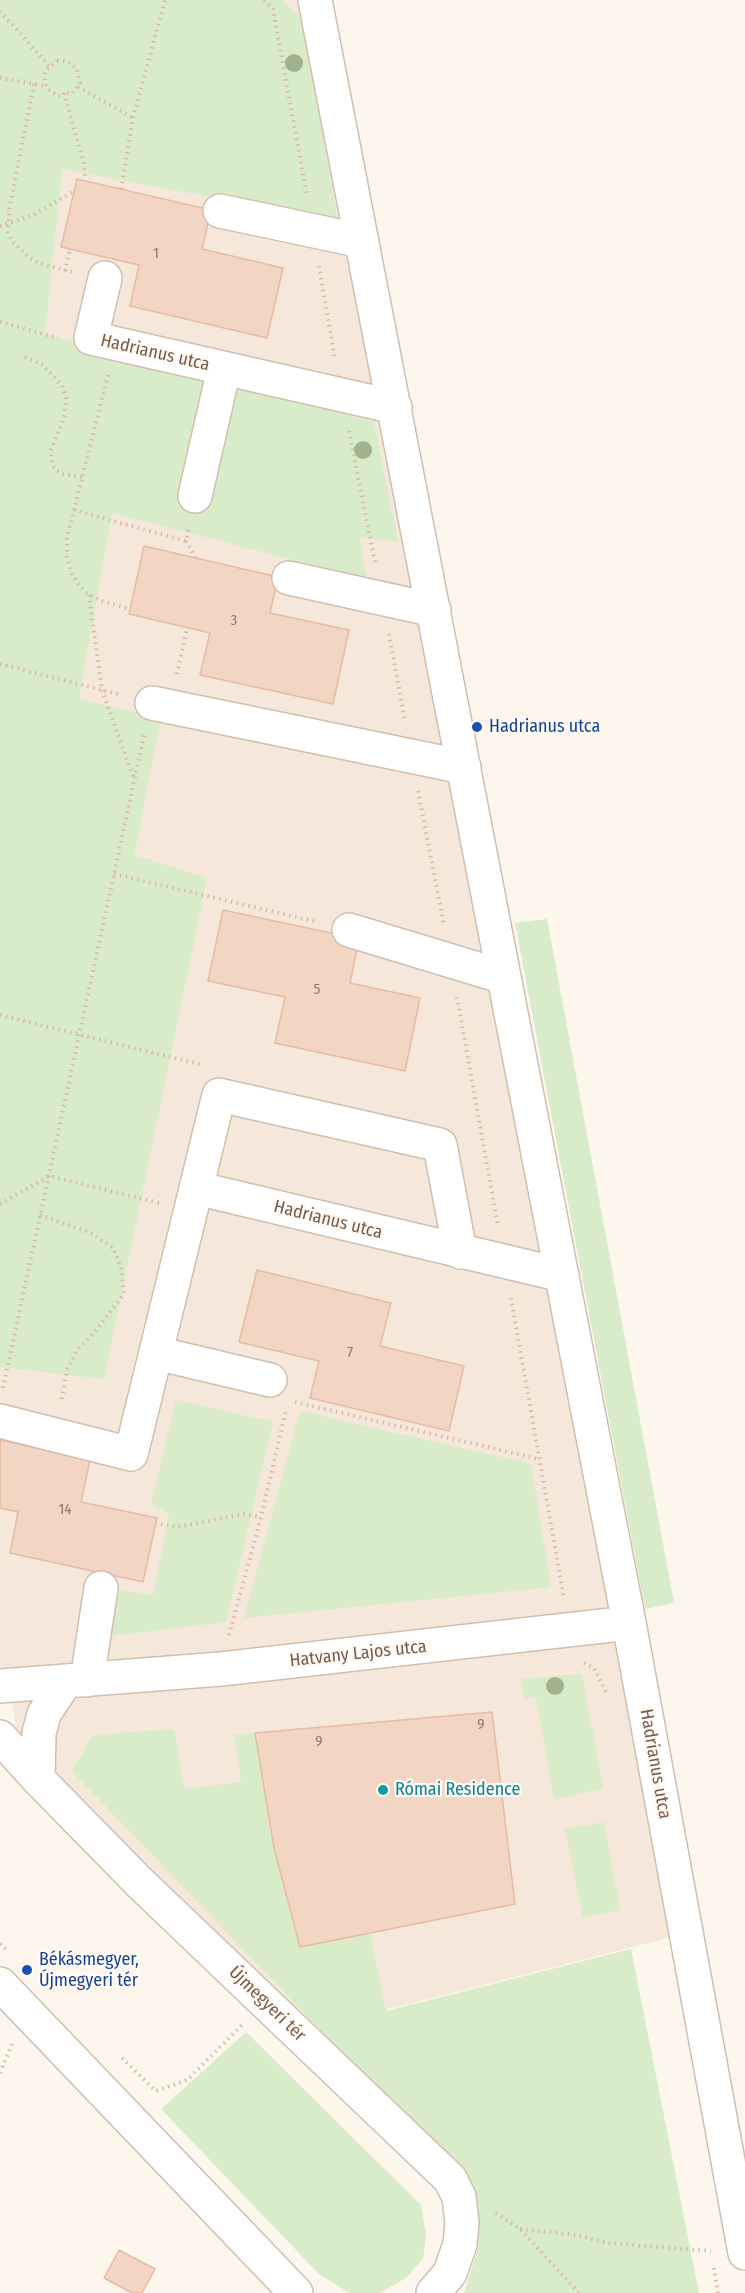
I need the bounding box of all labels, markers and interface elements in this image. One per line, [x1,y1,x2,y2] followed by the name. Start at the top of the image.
[153,245,159,263] house number: 1
[98,330,212,376] street label: Hadrianus utca
[231,612,237,630] house number: 3
[489,716,600,738] place label: Hadrianus utca
[470,720,484,734] marker: Hadrianus utca
[314,981,320,999] house number: 5
[271,1196,385,1244] street label: Hadrianus utca
[347,1344,353,1362] house number: 7
[58,1501,72,1519] house number: 14
[288,1636,428,1672] street label: Hatvany Lajos utca
[635,1707,675,1821] street label: Hadrianus utca
[477,1716,485,1734] house number: 9
[315,1733,323,1751] house number: 9
[395,1779,520,1801] place label: Római Residence
[376,1783,390,1797] marker: Római Residence
[39,1949,139,1992] place label: Békásmegyer, Újmegyeri tér
[224,1962,310,2046] street label: Újmegyeri tér
[20,1963,34,1977] marker: Békásmegyer, Újmegyeri tér

